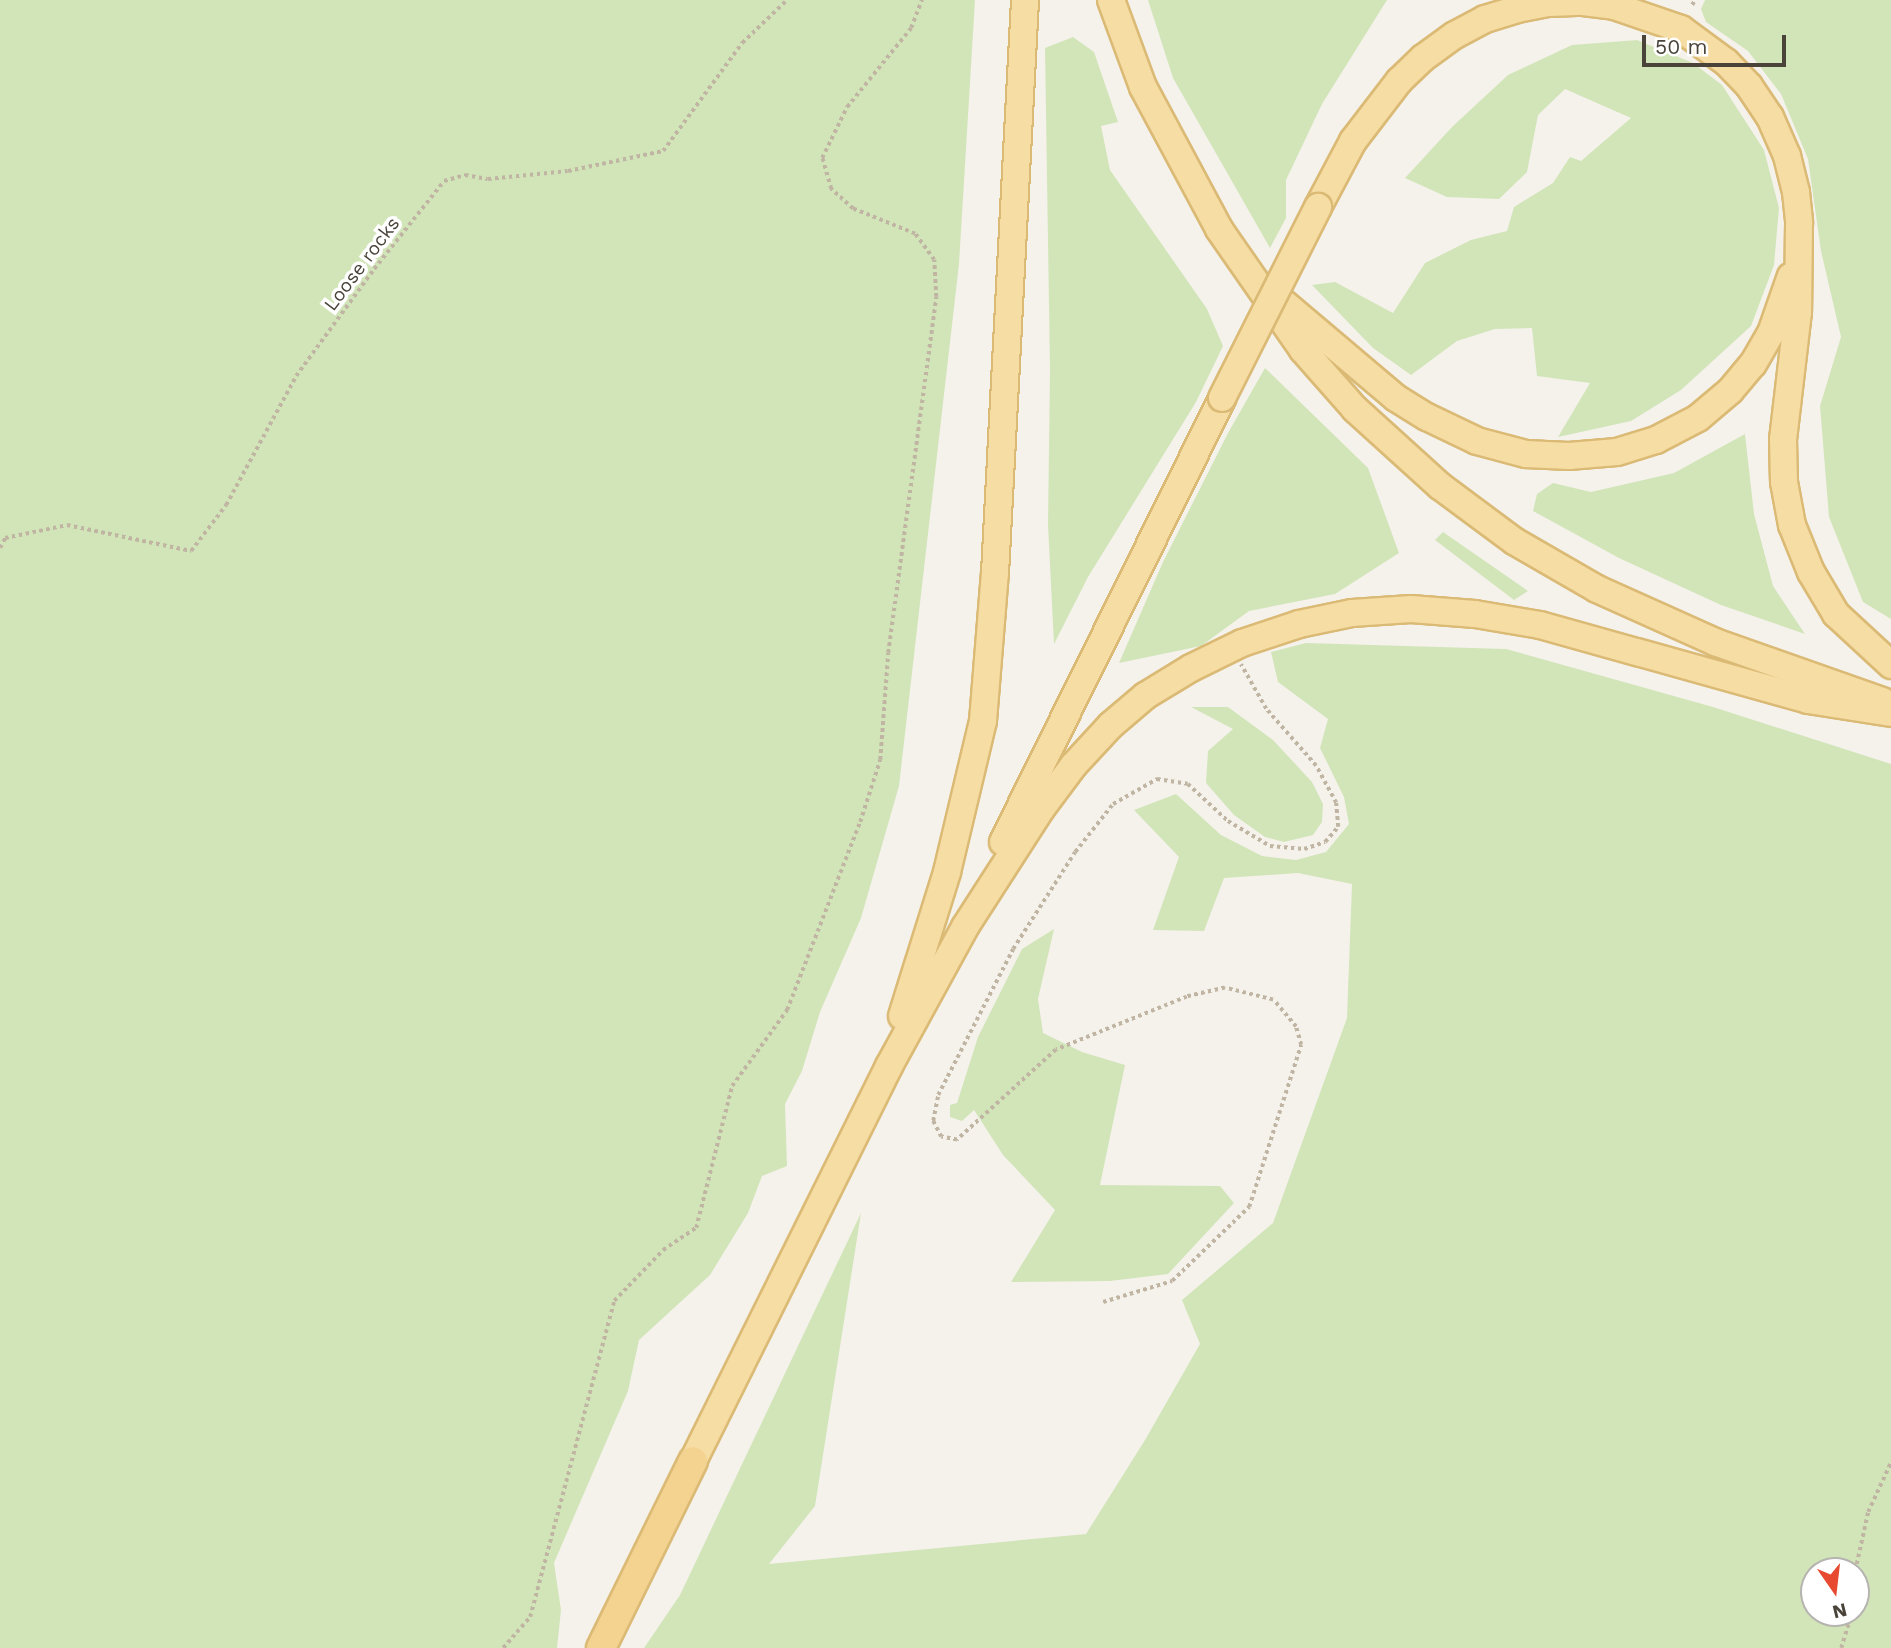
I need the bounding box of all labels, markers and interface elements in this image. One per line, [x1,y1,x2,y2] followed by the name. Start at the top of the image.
[1646,21,1790,65] scale bar
[1655,34,1707,59] text: 50 m
[319,213,405,315] street label: Loose rocks
[1800,1557,1870,1627] north arrow
[1830,1598,1849,1624] text: N

